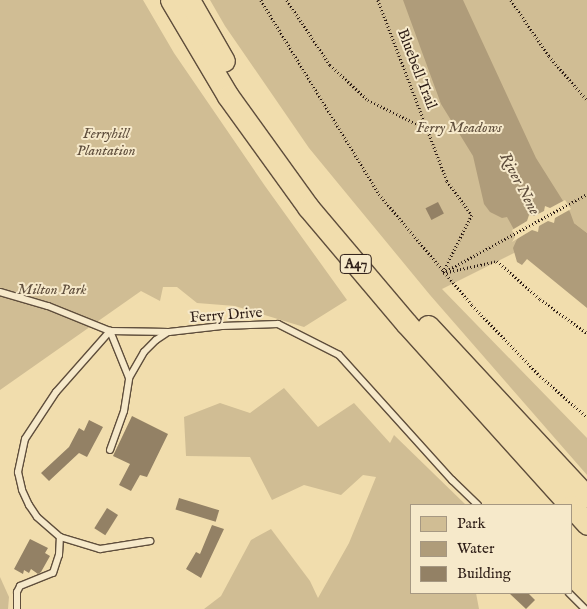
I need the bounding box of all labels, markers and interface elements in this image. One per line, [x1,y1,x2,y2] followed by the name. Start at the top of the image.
[393,26,441,112] street label: Bluebell Trail
[416,119,502,137] park label: Ferry Meadows
[77,124,135,159] park label: Ferryhill Plantation
[495,150,543,218] water label: River Nene
[340,252,372,276] road number: A47
[17,281,87,299] park label: Milton Park
[189,303,263,327] street label: Ferry Drive
[410,504,572,594] legend
[457,514,486,533] text: Park
[457,539,494,558] text: Water
[457,564,511,583] text: Building

